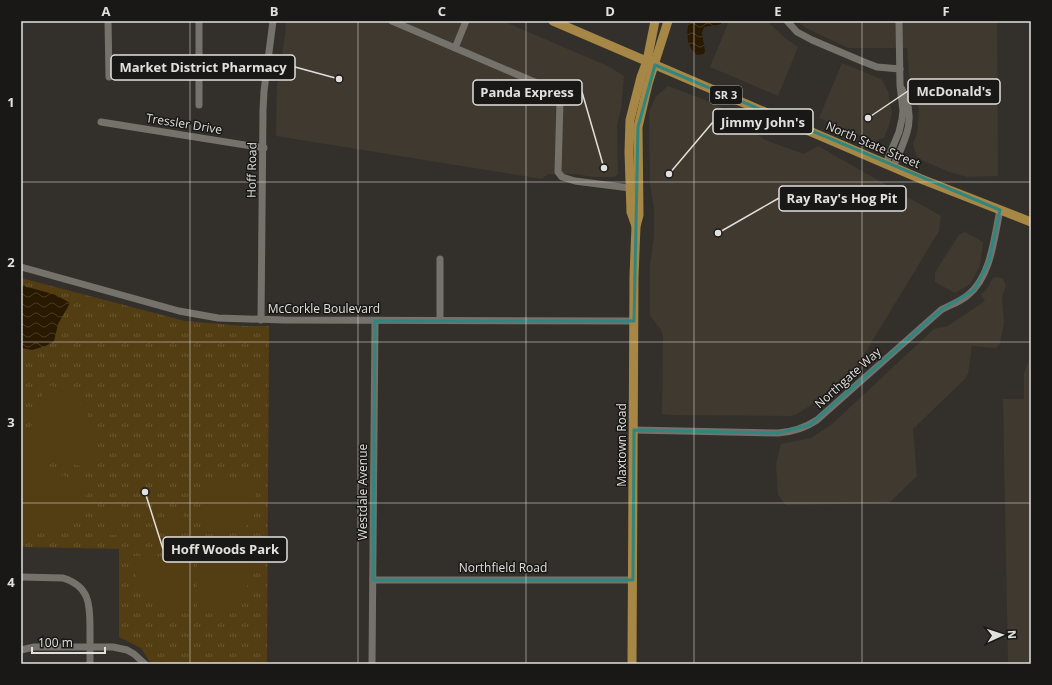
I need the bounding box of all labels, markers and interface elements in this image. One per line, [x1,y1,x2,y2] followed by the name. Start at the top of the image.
[102,2,111,20] text: A
[270,2,279,20] text: B
[438,2,446,20] text: C
[605,2,615,20] text: D
[774,2,782,20] text: E
[942,2,950,20] text: F
[111,55,295,80] callout: Market District Pharmacy
[119,58,287,76] text: Market District Pharmacy
[908,79,1000,104] callout: McDonald's
[473,80,582,105] callout: Panda Express
[916,82,992,100] text: McDonald's
[480,83,574,101] text: Panda Express
[710,86,742,104] road number: SR 3
[7,93,15,111] text: 1
[145,109,224,138] street label: Tressler Drive
[713,109,813,134] callout: Jimmy John's
[720,113,805,131] text: Jimmy John's
[823,117,923,172] street label: North State Street
[243,142,260,198] street label: Hoff Road
[779,186,906,211] callout: Ray Ray's Hog Pit
[787,189,898,207] text: Ray Ray's Hog Pit
[7,253,15,271] text: 2
[268,300,380,317] street label: McCorkle Boulevard
[811,343,885,412] street label: Northgate Way
[613,403,630,487] street label: Maxtown Road
[7,413,15,431] text: 3
[354,444,371,540] street label: Westdale Avenue
[163,537,287,562] callout: Hoff Woods Park
[171,540,280,558] text: Hoff Woods Park
[459,559,547,576] street label: Northfield Road
[7,573,15,591] text: 4
[982,615,1022,655] north arrow
[32,629,105,655] scale bar
[1005,630,1020,639] text: N
[38,634,73,651] text: 100 m

